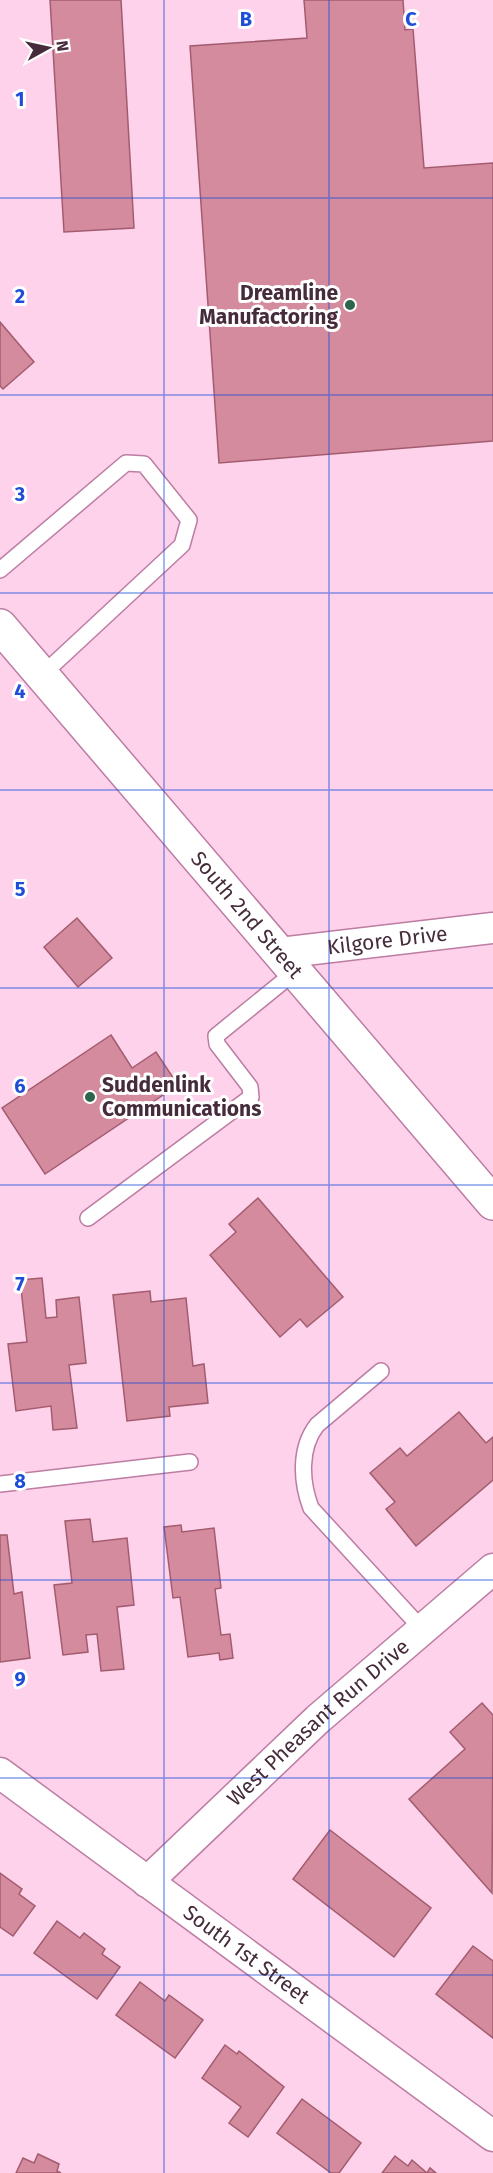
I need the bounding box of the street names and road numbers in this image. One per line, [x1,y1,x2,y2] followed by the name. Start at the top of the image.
[185,846,309,984] street label: South 2nd Street
[326,920,449,960] street label: Kilgore Drive
[222,1634,415,1812] street label: West Pheasant Run Drive
[178,1899,315,2010] street label: South 1st Street

